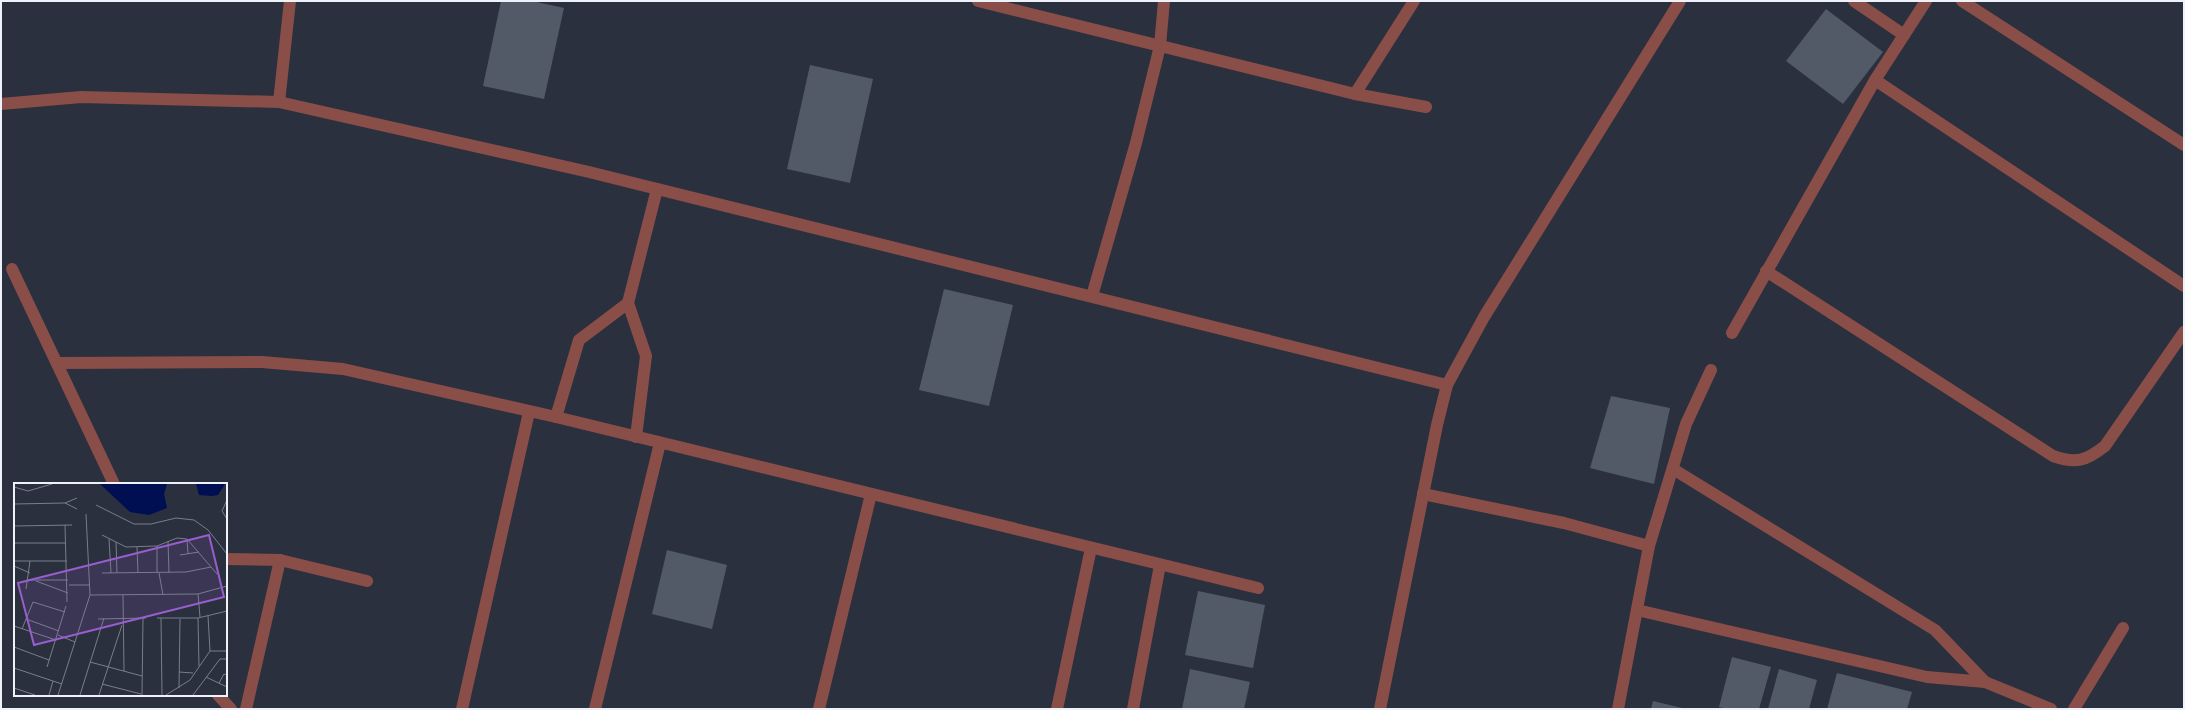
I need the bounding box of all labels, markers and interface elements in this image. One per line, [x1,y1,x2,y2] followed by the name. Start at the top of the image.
[14,483,227,696] inset map

